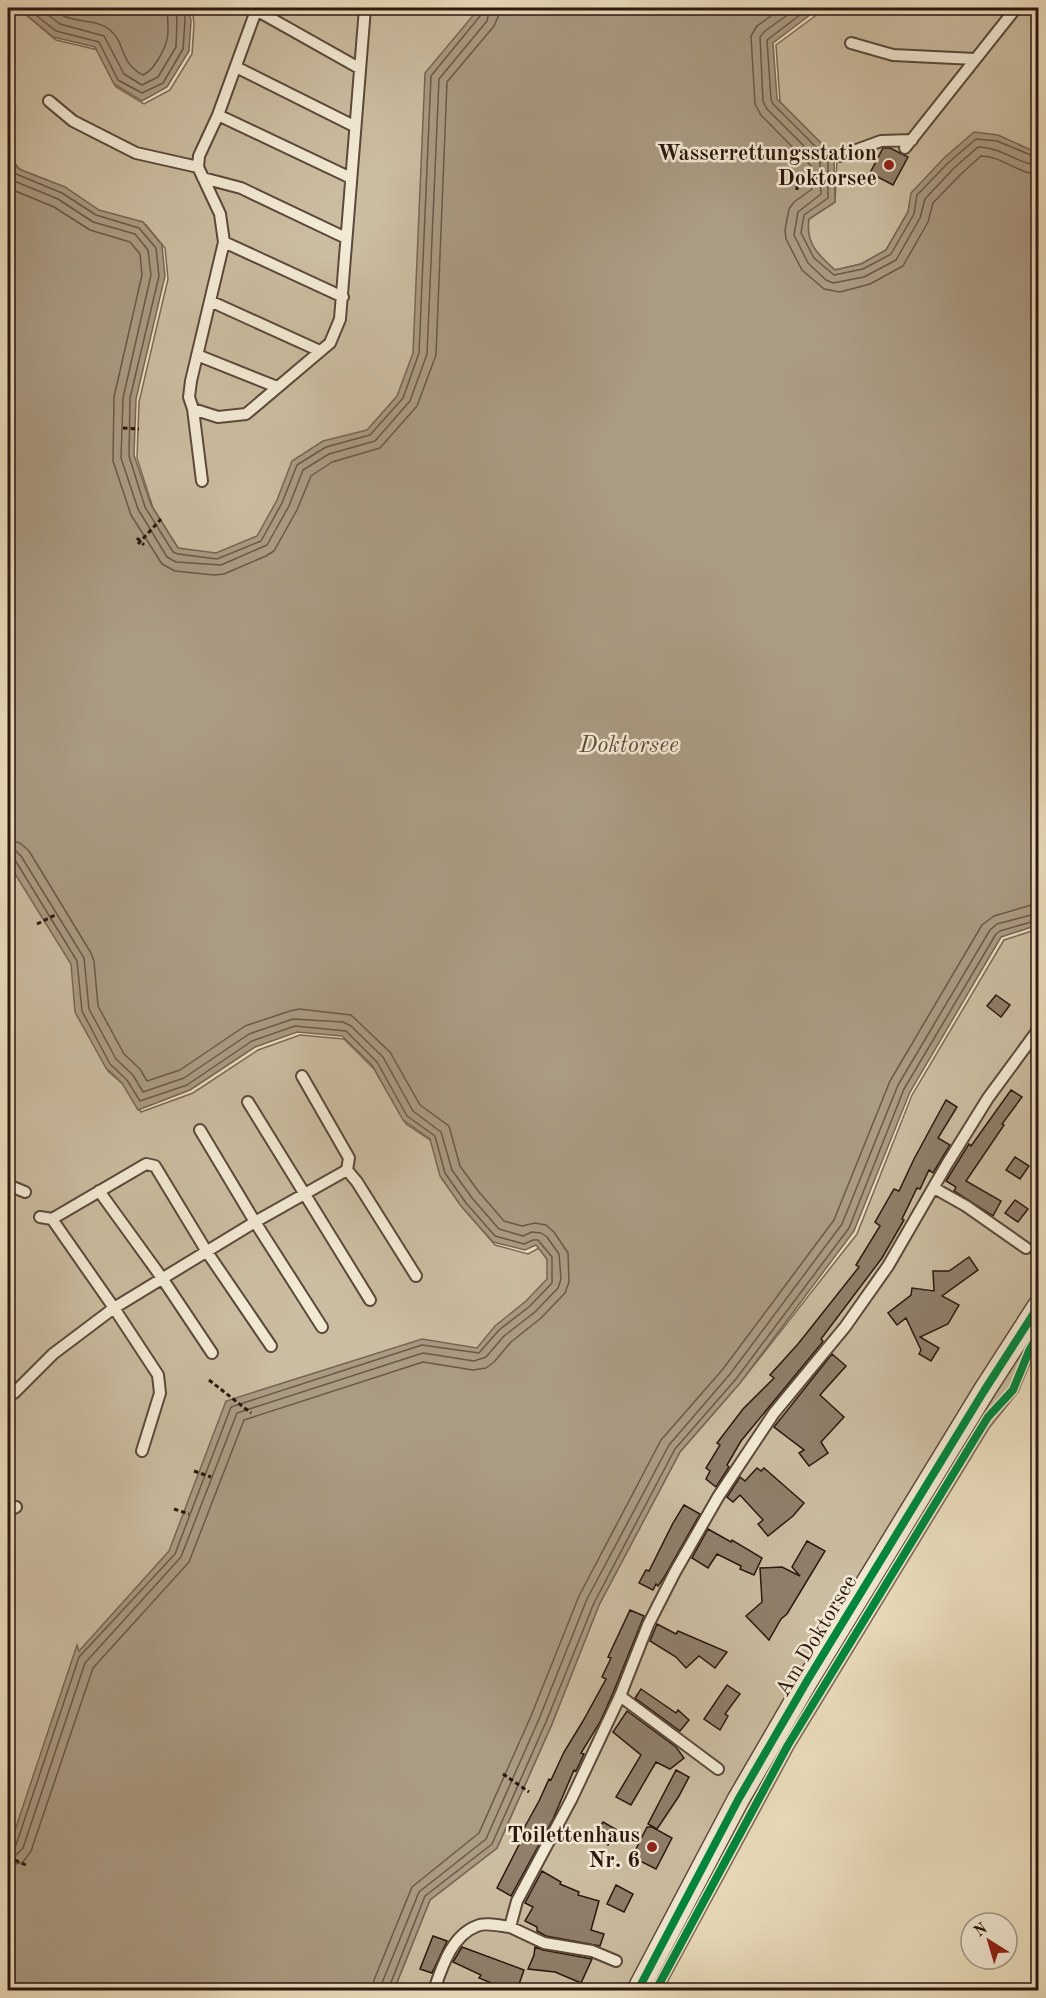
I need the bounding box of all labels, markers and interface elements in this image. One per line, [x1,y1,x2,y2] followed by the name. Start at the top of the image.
[657,143,877,190] place label: Wasserrettungsstation Doktorsee
[882,158,896,172] marker: Wasserrettungsstation Doktorsee
[578,734,679,758] water label: Doktorsee
[772,1571,862,1701] street label: Am Doktorsee
[507,1825,640,1872] place label: Toilettenhaus Nr. 6
[645,1840,659,1854] marker: Toilettenhaus Nr. 6
[959,1911,1019,1971] north arrow
[971,1920,991,1941] text: N

